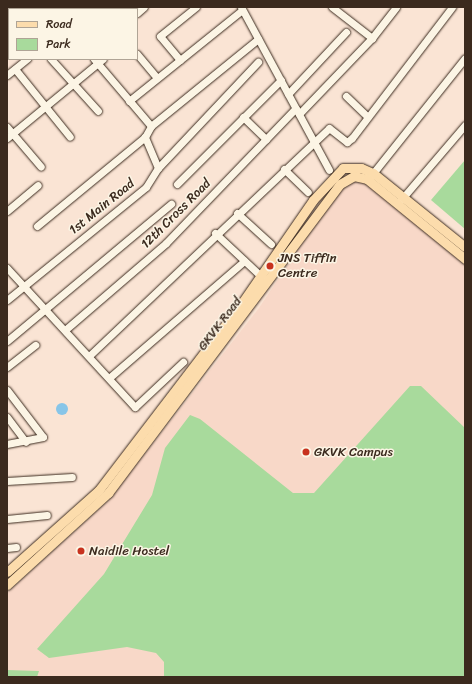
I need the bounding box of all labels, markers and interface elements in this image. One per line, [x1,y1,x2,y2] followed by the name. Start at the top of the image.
[8,8,138,60] legend
[46,13,72,35] text: Road
[46,33,71,55] text: Park
[66,176,138,238] street label: 1st Main Road
[138,176,214,252] street label: 12th Cross Road
[278,251,336,282] place label: JNS Tiffin Centre
[265,261,275,271] marker: JNS Tiffin Centre
[195,294,245,354] street label: GKVK Road
[314,444,393,460] place label: GKVK Campus
[301,447,311,457] marker: GKVK Campus
[89,543,170,559] place label: Naidile Hostel
[76,546,86,556] marker: Naidile Hostel

